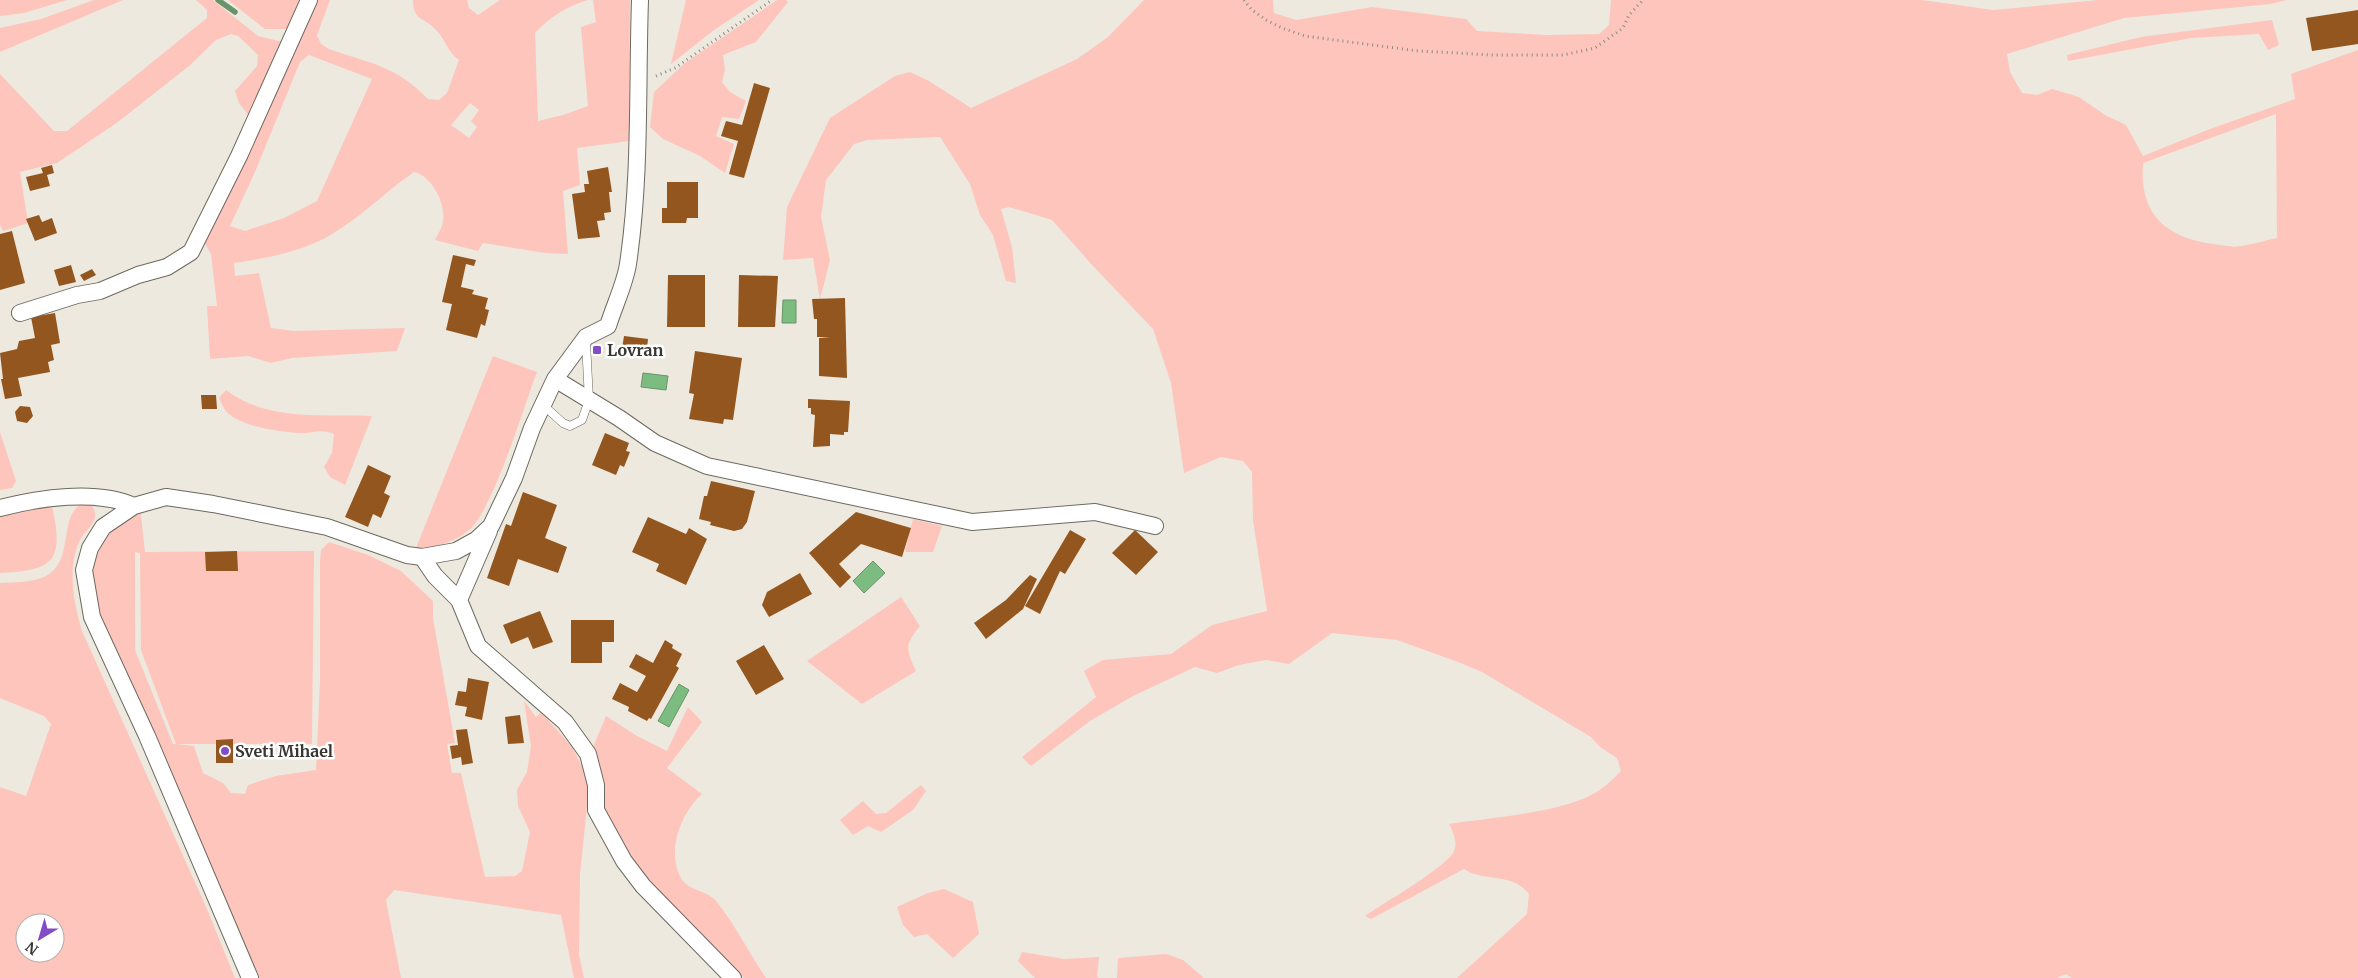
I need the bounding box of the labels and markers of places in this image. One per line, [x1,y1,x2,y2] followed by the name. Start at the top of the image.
[607,340,663,360] place label: Lovran
[591,344,603,356] marker: Lovran
[235,741,333,761] place label: Sveti Mihael
[219,745,231,757] marker: Sveti Mihael

